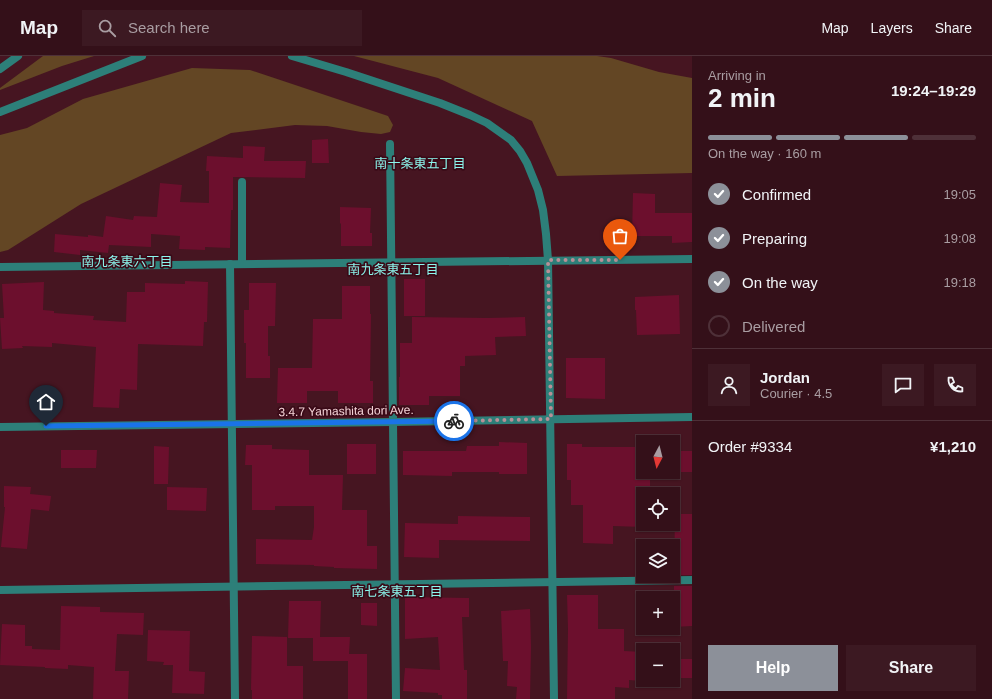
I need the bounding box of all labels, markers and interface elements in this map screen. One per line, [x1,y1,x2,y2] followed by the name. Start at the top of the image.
[82,10,362,46] search box
[20,17,58,38] text: Map
[96,17,118,39] icon: search
[128,19,210,36] text: Search here
[821,20,849,36] text: Map
[871,20,913,36] text: Layers
[935,20,972,36] text: Share
[708,68,766,83] text: Arriving in
[891,82,976,99] text: 19:24–19:29
[708,83,776,113] text: 2 min
[708,146,821,161] text: On the way · 160 m
[374,156,466,171] district label: 南十条東五丁目
[708,183,730,205] icon: check
[742,186,811,203] text: Confirmed
[943,187,976,202] text: 19:05
[603,219,637,260] pin
[609,225,631,247] icon: bag
[708,227,730,249] icon: check
[742,230,807,247] text: Preparing
[943,231,976,246] text: 19:08
[81,254,173,269] district label: 南九条東六丁目
[347,262,439,277] district label: 南九条東五丁目
[708,271,730,293] icon: check
[742,274,818,291] text: On the way
[943,275,976,290] text: 19:18
[742,318,805,335] text: Delivered
[708,364,750,406] button: person
[882,364,924,406] button: chat
[934,364,976,406] button: phone
[760,369,810,386] text: Jordan
[29,385,63,426] pin
[760,386,832,401] text: Courier · 4.5
[35,391,57,413] icon: home
[434,401,474,441] courier
[278,403,414,419] street label: 3.4.7 Yamashita dori Ave.
[443,410,465,432] icon: bike
[636,435,680,479] north arrow
[636,435,680,687] map controls
[708,438,792,455] text: Order #9334
[930,438,976,455] text: ¥1,210
[636,487,680,531] button: locate
[636,539,680,583] button: layers
[351,584,443,599] district label: 南七条東五丁目
[636,591,680,635] button: +
[636,643,680,687] button: −
[708,645,838,691] button: Help
[846,645,976,691] button: Share

